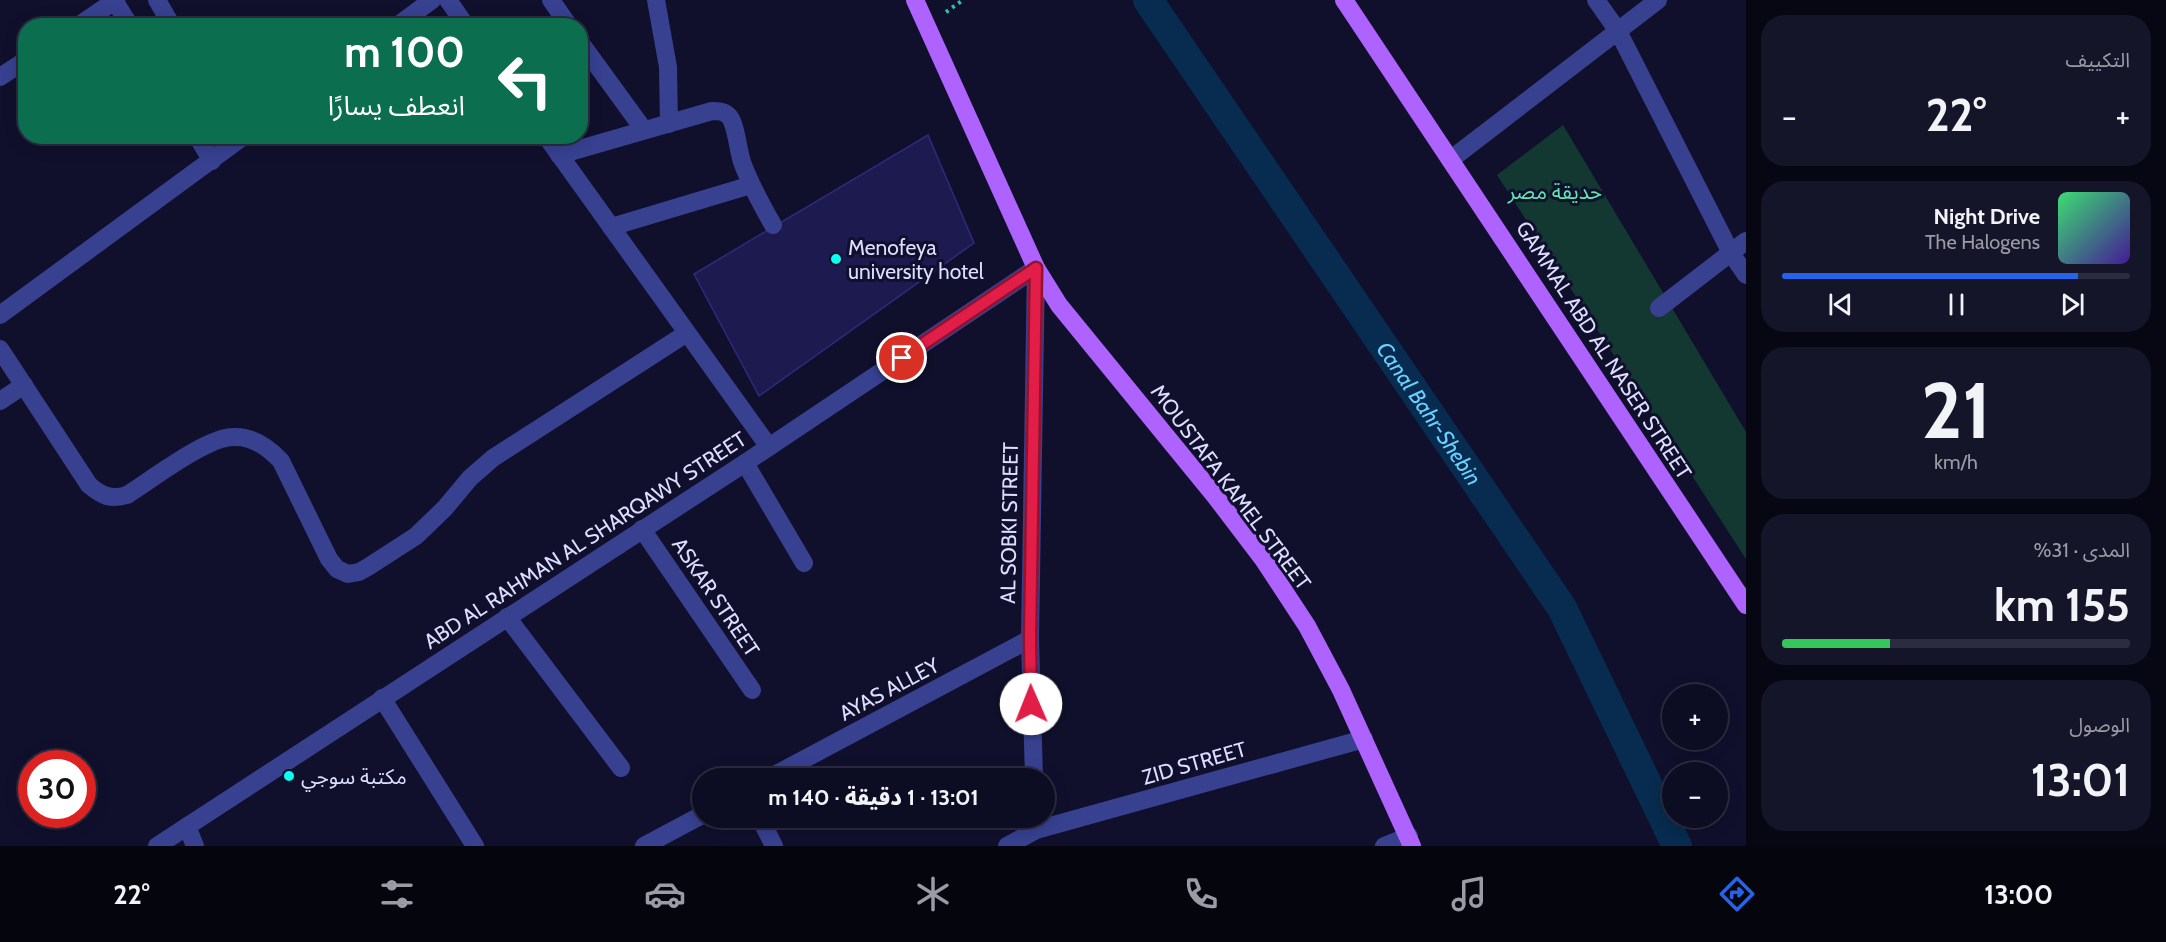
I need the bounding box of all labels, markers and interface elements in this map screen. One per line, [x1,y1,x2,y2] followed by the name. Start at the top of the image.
[344,26,465,78] text: 100 m
[486,42,564,120] icon: left
[2066,48,2130,72] text: التكييف
[1926,88,1986,142] text: 22°
[328,89,465,122] text: انعطف يسارًا
[1782,96,1797,136] text: −
[2115,96,2130,136] text: +
[1507,179,1602,204] park label: حديقة مصر
[1934,203,2040,230] text: Night Drive
[1511,216,1697,484] street label: GAMMAL ABD AL NASER STREET
[1925,230,2040,254] text: The Halogens
[848,235,984,284] place label: Menofeya university hotel
[829,252,843,266] marker: Menofeya university hotel
[1824,288,1857,321] icon: previous
[1940,288,1973,321] icon: pause
[2056,288,2089,321] icon: next
[876,332,927,383] pin
[1371,336,1488,490] water label: Canal Bahr-Shebin
[885,341,918,374] icon: arrive
[1921,363,1991,458] text: 21
[1146,380,1316,594] street label: MOUSTAFA KAMEL STREET
[419,426,751,654] street label: ABD AL RAHMAN AL SHARQAWY STREET
[995,442,1023,604] street label: AL SOBKI STREET
[1934,450,1978,474] text: km/h
[667,533,765,661] street label: ASKAR STREET
[2034,538,2130,562] text: المدى · 31%
[1994,578,2130,632] text: 155 km
[835,652,944,726] street label: AYAS ALLEY
[999,672,1063,736] position arrow
[1662,684,1728,828] map controls
[1662,684,1728,750] button: +
[2069,713,2130,737] text: الوصول
[1139,736,1249,790] street label: ZID STREET
[18,750,96,828] speed limit sign: 30
[2031,753,2130,807] text: 13:01
[1662,762,1728,828] button: −
[301,764,407,792] place label: مكتبة سوجي
[282,769,296,783] marker: مكتبة سوجي
[768,784,979,811] text: 13:01 · 1 دقيقة · 140 m
[376,873,418,915] icon: filters
[644,873,686,915] icon: car
[912,873,954,915] icon: climate
[1180,873,1222,915] icon: phone
[1448,873,1490,915] icon: music
[1716,873,1758,915] icon: directions
[113,878,150,911] text: 22°
[1984,878,2053,911] text: 13:00

